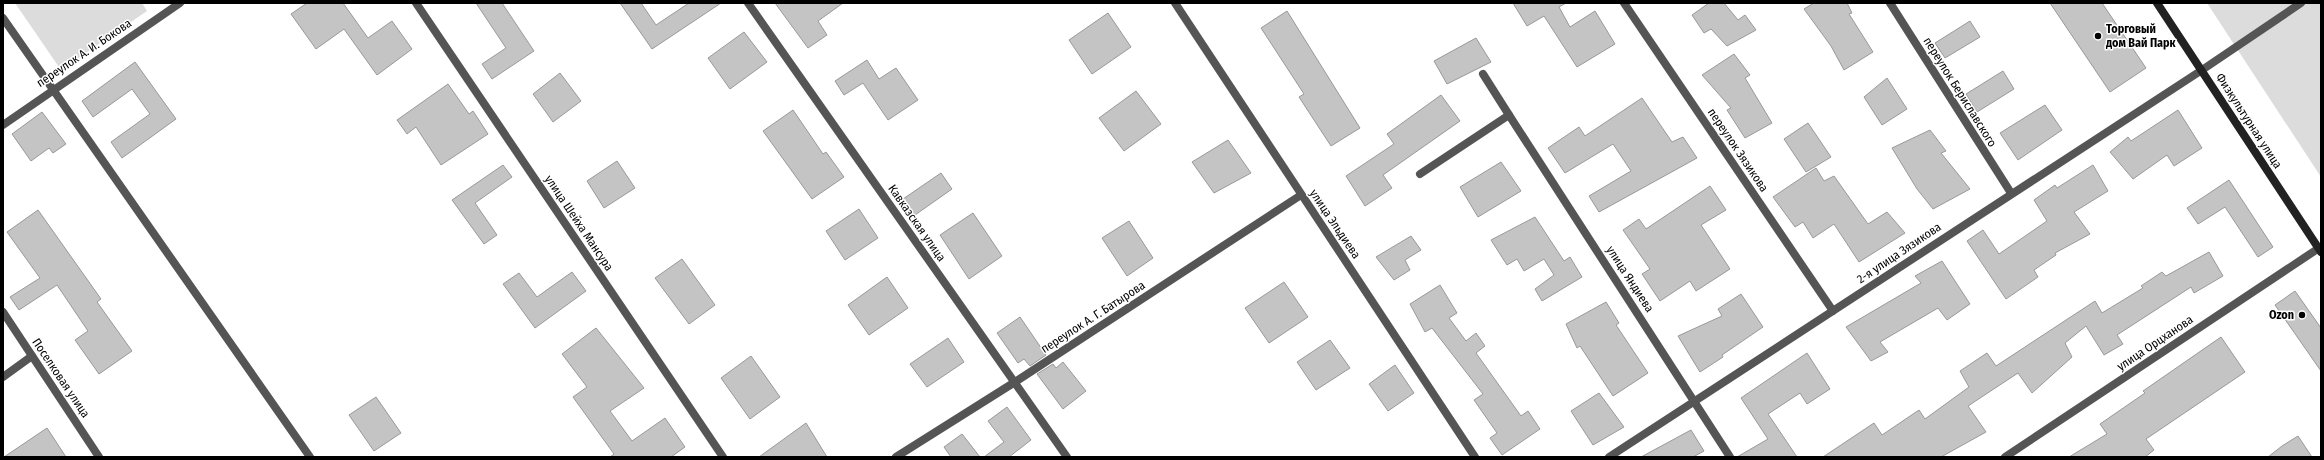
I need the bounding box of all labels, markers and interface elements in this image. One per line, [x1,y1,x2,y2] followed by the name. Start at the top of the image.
[34,16,134,90] street label: переулок А. И. Бокова
[2105,22,2177,50] place label: Торговый дом Вай Парк
[2093,31,2103,41] marker: Торговый дом Вай Парк
[1921,35,1999,149] street label: переулок Бериславского
[2213,71,2285,171] street label: Физкультурная улица
[1705,106,1771,195] street label: переулок Зязикова
[542,173,616,274] street label: улица Шейха Мансура
[885,182,949,264] street label: Кавказская улица
[1307,187,1363,261] street label: улица Эльдиева
[1854,220,1944,286] street label: 2-я улица Зязикова
[1603,243,1657,315] street label: улица Яндиева
[1038,278,1148,356] street label: переулок А. Г. Батырова
[2269,308,2294,322] place label: Ozon
[2297,310,2307,320] marker: Ozon
[2114,312,2196,374] street label: улица Орцханова
[29,336,93,421] street label: Поселковая улица

